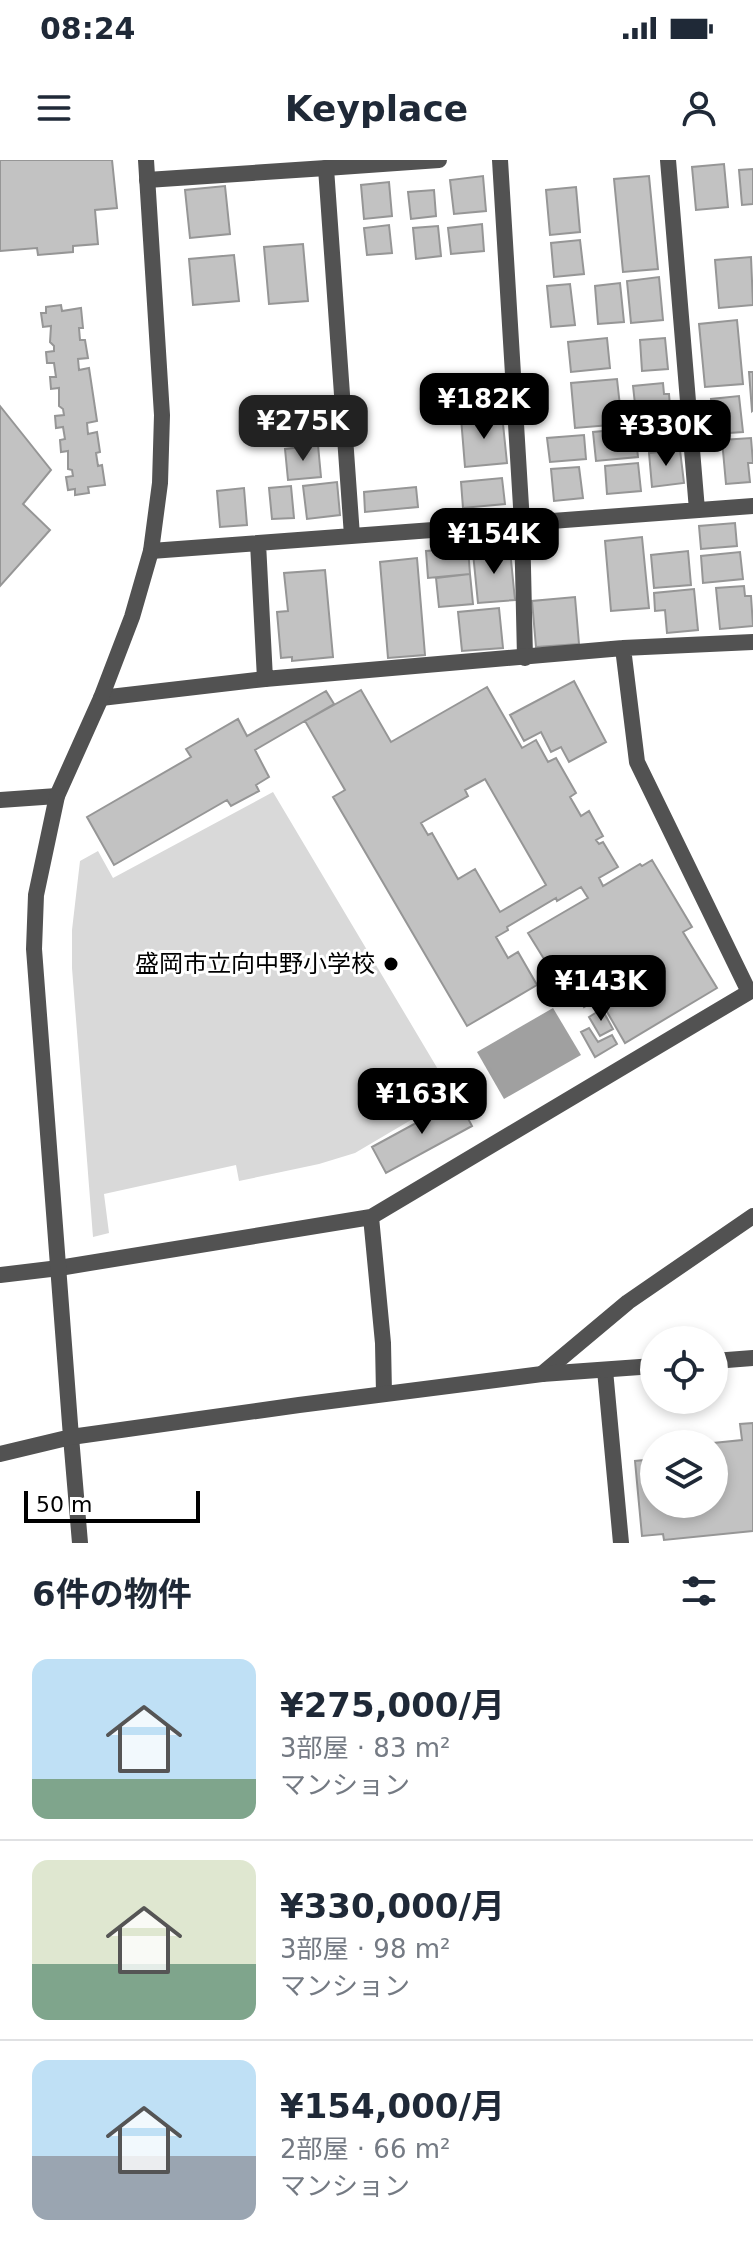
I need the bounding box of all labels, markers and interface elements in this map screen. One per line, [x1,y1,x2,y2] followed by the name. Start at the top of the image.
[40,11,136,46] text: 08:24
[32,86,76,130] icon: menu
[677,86,721,130] icon: person
[285,88,468,129] text: Keyplace
[428,373,540,441] pin: ¥182K
[438,384,530,414] text: ¥182K
[247,395,359,463] pin: ¥275K
[610,400,722,468] pin: ¥330K
[257,406,349,436] text: ¥275K
[620,411,712,441] text: ¥330K
[438,508,550,576] pin: ¥154K
[448,519,540,549] text: ¥154K
[135,950,375,978] place label: 盛岡市立向中野小学校
[382,955,400,973] marker: 盛岡市立向中野小学校
[545,955,657,1023] pin: ¥143K
[555,966,647,996] text: ¥143K
[366,1068,478,1136] pin: ¥163K
[376,1079,468,1109] text: ¥163K
[640,1326,728,1518] map controls
[640,1326,728,1414] button: locate
[640,1430,728,1518] button: layers
[24,1487,200,1523] scale bar
[36,1492,92,1517] text: 50 m
[677,1569,721,1613] icon: filters
[32,1574,192,1614] text: 6件の物件
[280,1685,505,1725] text: ¥275,000/月
[96,1691,192,1787] icon: home
[280,1733,450,1763] text: 3部屋 · 83 m²
[280,1770,410,1800] text: マンション
[280,1886,505,1926] text: ¥330,000/月
[96,1892,192,1988] icon: home
[280,1934,450,1964] text: 3部屋 · 98 m²
[280,1971,410,2001] text: マンション
[280,2086,505,2126] text: ¥154,000/月
[96,2092,192,2188] icon: home
[280,2134,450,2164] text: 2部屋 · 66 m²
[280,2171,410,2201] text: マンション

